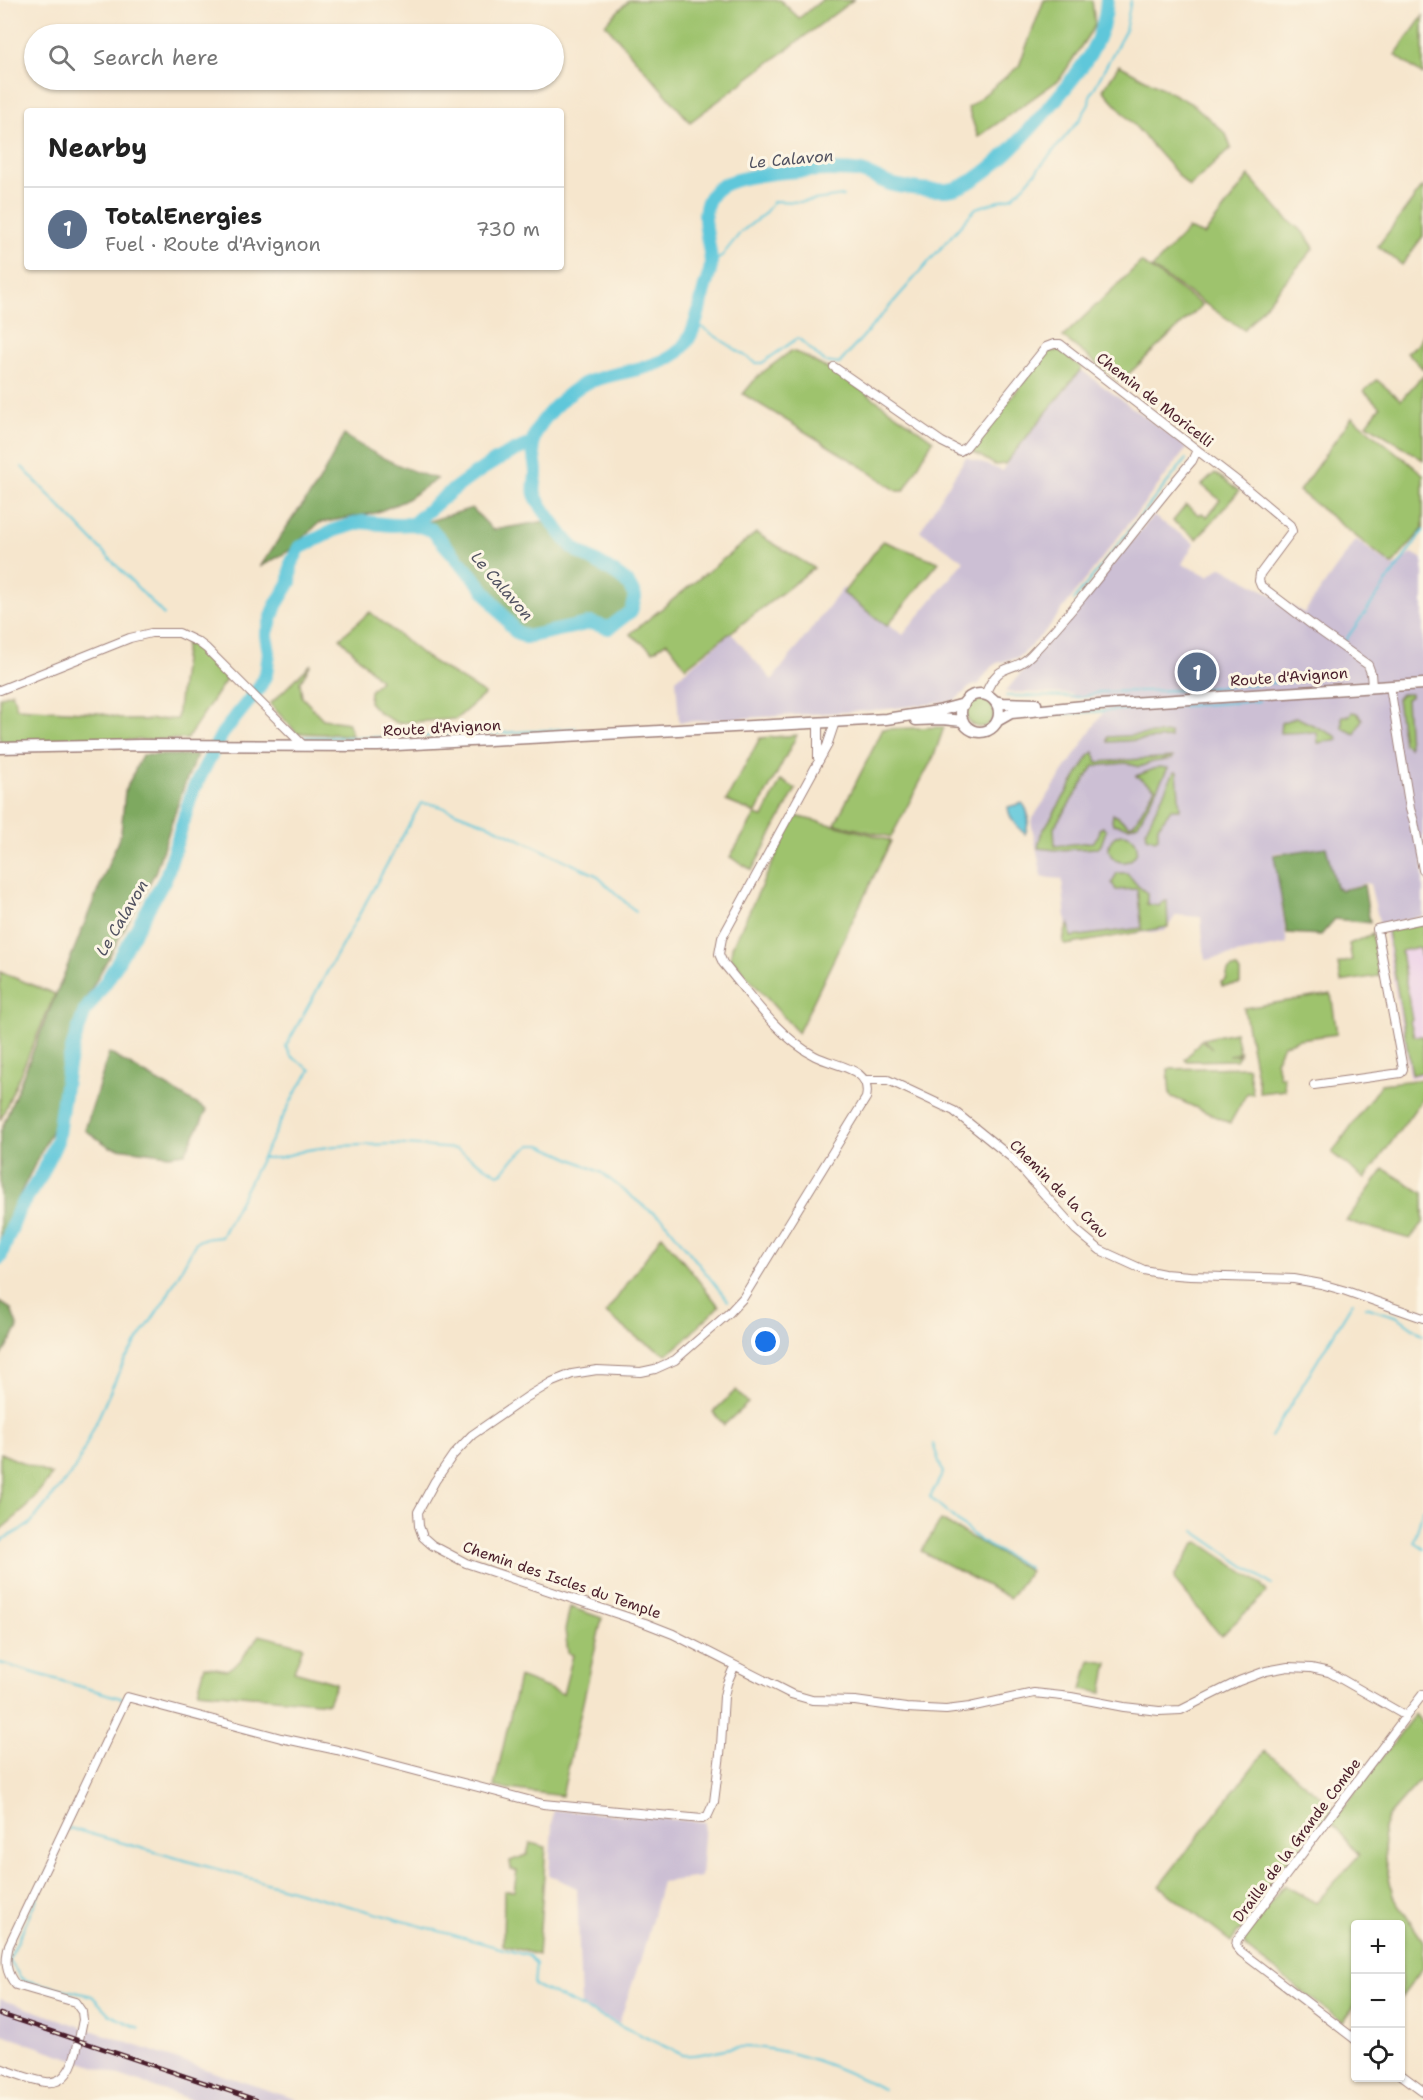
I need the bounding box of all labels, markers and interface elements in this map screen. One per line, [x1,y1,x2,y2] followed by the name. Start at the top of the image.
[24,24,564,90] search box
[45,41,78,74] icon: search
[93,43,219,72] text: Search here
[48,130,147,165] text: Nearby
[748,145,834,173] water label: Le Calavon
[105,202,262,231] text: TotalEnergies
[63,216,72,242] text: 1
[476,216,540,242] text: 730 m
[105,231,321,257] text: Fuel · Route d'Avignon
[1092,348,1218,452] street label: Chemin de Moricelli
[466,547,538,625] water label: Le Calavon
[1178,650,1216,694] pin: 1
[1229,663,1349,691] street label: Route d'Avignon
[383,715,501,741] street label: Route d'Avignon
[91,876,153,960] water label: Le Calavon
[1005,1135,1113,1243] street label: Chemin de la Crau
[751,1327,780,1356] your location
[460,1537,664,1623] street label: Chemin des Iscles du Temple
[1229,1754,1365,1926] street label: Draille de la Grande Combe
[1351,1920,1405,2082] map controls
[1351,1920,1405,1974] button: +
[1351,1974,1405,2028] button: −
[1351,2028,1405,2082] button: locate

